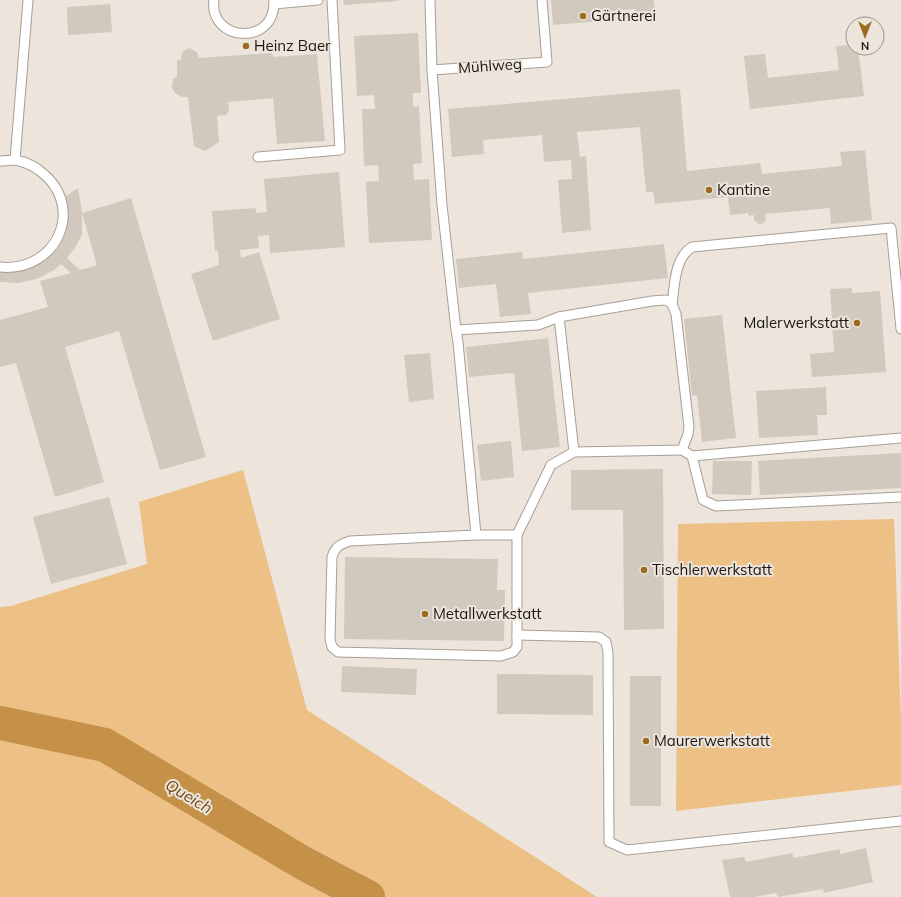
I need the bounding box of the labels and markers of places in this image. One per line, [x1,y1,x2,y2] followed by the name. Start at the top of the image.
[591,6,656,25] place label: Gärtnerei
[578,11,588,21] marker: Gärtnerei
[254,36,331,55] place label: Heinz Baer
[241,41,251,51] marker: Heinz Baer
[717,180,770,199] place label: Kantine
[704,185,714,195] marker: Kantine
[743,313,849,332] place label: Malerwerkstatt
[852,318,862,328] marker: Malerwerkstatt
[652,560,772,579] place label: Tischlerwerkstatt
[639,565,649,575] marker: Tischlerwerkstatt
[433,604,541,623] place label: Metallwerkstatt
[420,609,430,619] marker: Metallwerkstatt
[654,731,770,750] place label: Maurerwerkstatt
[641,736,651,746] marker: Maurerwerkstatt

